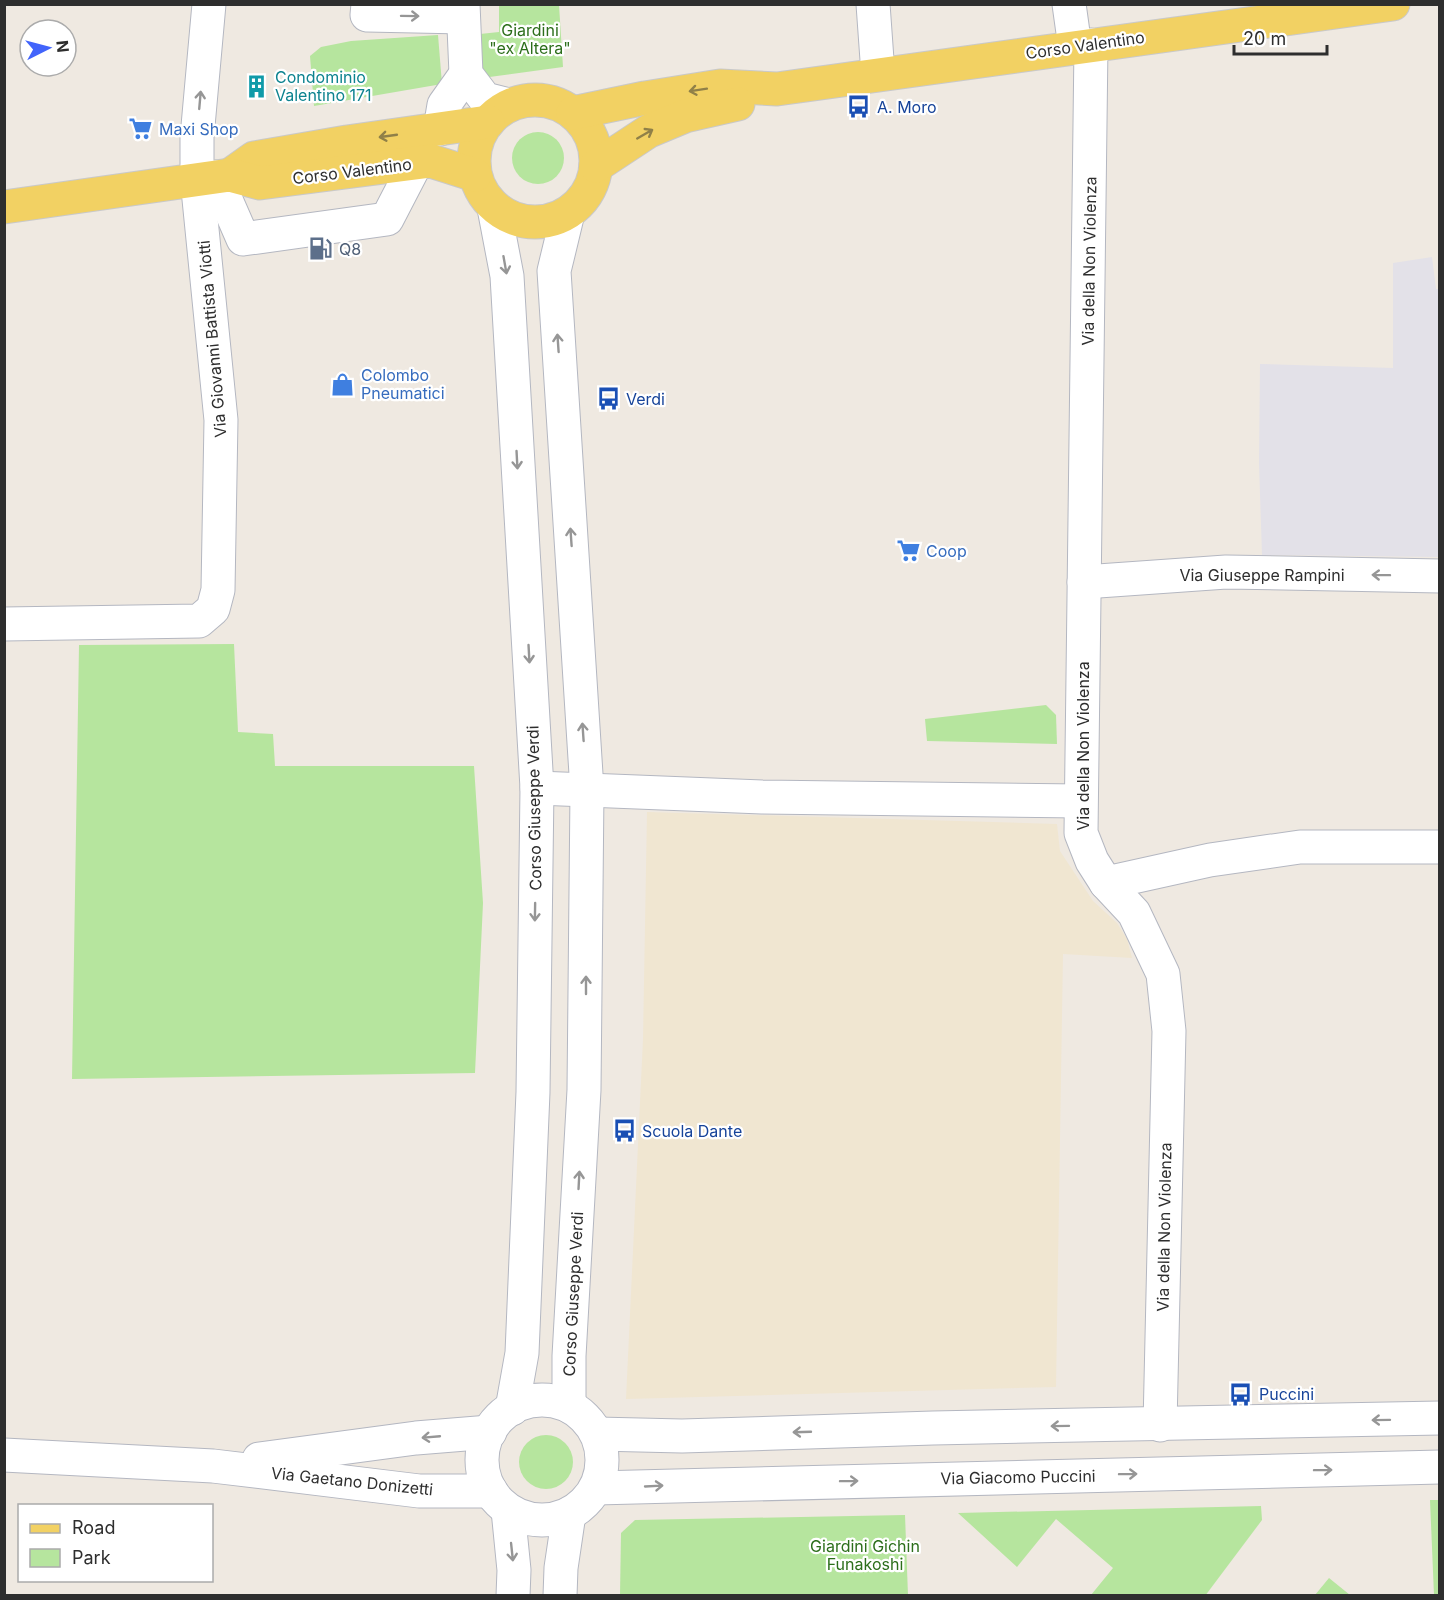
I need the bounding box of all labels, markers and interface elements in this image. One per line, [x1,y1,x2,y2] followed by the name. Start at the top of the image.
[399,10,419,22] one-way arrow
[18,18,78,78] north arrow
[1234,18,1327,56] scale bar
[489,20,571,58] park label: Giardini "ex Altera"
[1024,27,1146,63] street label: Corso Valentino
[1243,28,1286,49] text: 20 m
[52,39,74,54] text: N
[275,67,372,105] place label: Condominio Valentino 171
[244,73,270,99] building icon: Condominio Valentino 171
[689,84,709,95] one-way arrow
[195,91,206,111] one-way arrow
[846,94,872,120] bus stop icon: A. Moro
[877,97,937,117] place label: A. Moro
[128,116,154,142] supermarket icon: Maxi Shop
[159,119,239,139] place label: Maxi Shop
[636,128,653,140] one-way arrow
[379,130,399,141] one-way arrow
[291,154,413,188] street label: Corso Valentino
[1078,176,1100,346] street label: Via della Non Violenza
[308,236,334,262] fuel station icon: Q8
[339,239,361,259] place label: Q8
[193,240,231,438] street label: Via Giovanni Battista Viotti
[500,255,511,274] one-way arrow
[553,333,564,353] one-way arrow
[361,365,445,403] place label: Colombo Pneumatici
[330,371,356,397] shop icon: Colombo Pneumatici
[595,386,621,412] bus stop icon: Verdi
[626,389,665,409] place label: Verdi
[512,449,523,469] one-way arrow
[565,528,576,548] one-way arrow
[895,538,921,564] supermarket icon: Coop
[926,541,967,561] place label: Coop
[1179,565,1345,585] street label: Via Giuseppe Rampini
[1372,569,1392,581] one-way arrow
[523,644,534,664] one-way arrow
[1073,661,1093,831] street label: Via della Non Violenza
[578,722,589,742] one-way arrow
[523,725,545,891] street label: Corso Giuseppe Verdi
[529,902,541,922] one-way arrow
[580,975,592,995] one-way arrow
[611,1118,637,1144] bus stop icon: Scuola Dante
[642,1121,742,1141] place label: Scuola Dante
[1153,1142,1175,1312] street label: Via della Non Violenza
[574,1170,585,1190] one-way arrow
[559,1211,587,1377] street label: Corso Giuseppe Verdi
[1228,1381,1254,1407] bus stop icon: Puccini
[1259,1384,1314,1404] place label: Puccini
[1372,1414,1392,1426] one-way arrow
[1051,1420,1071,1432] one-way arrow
[793,1427,813,1438] one-way arrow
[422,1432,442,1443] one-way arrow
[270,1463,434,1499] street label: Via Gaetano Donizetti
[1312,1464,1332,1475] one-way arrow
[940,1466,1096,1488] street label: Via Giacomo Puccini
[1117,1468,1137,1480] one-way arrow
[838,1475,858,1486] one-way arrow
[644,1480,663,1491] one-way arrow
[18,1504,213,1582] legend
[72,1517,115,1538] text: Road
[810,1536,920,1574] park label: Giardini Gichin Funakoshi
[507,1542,518,1562] one-way arrow
[72,1547,111,1568] text: Park

